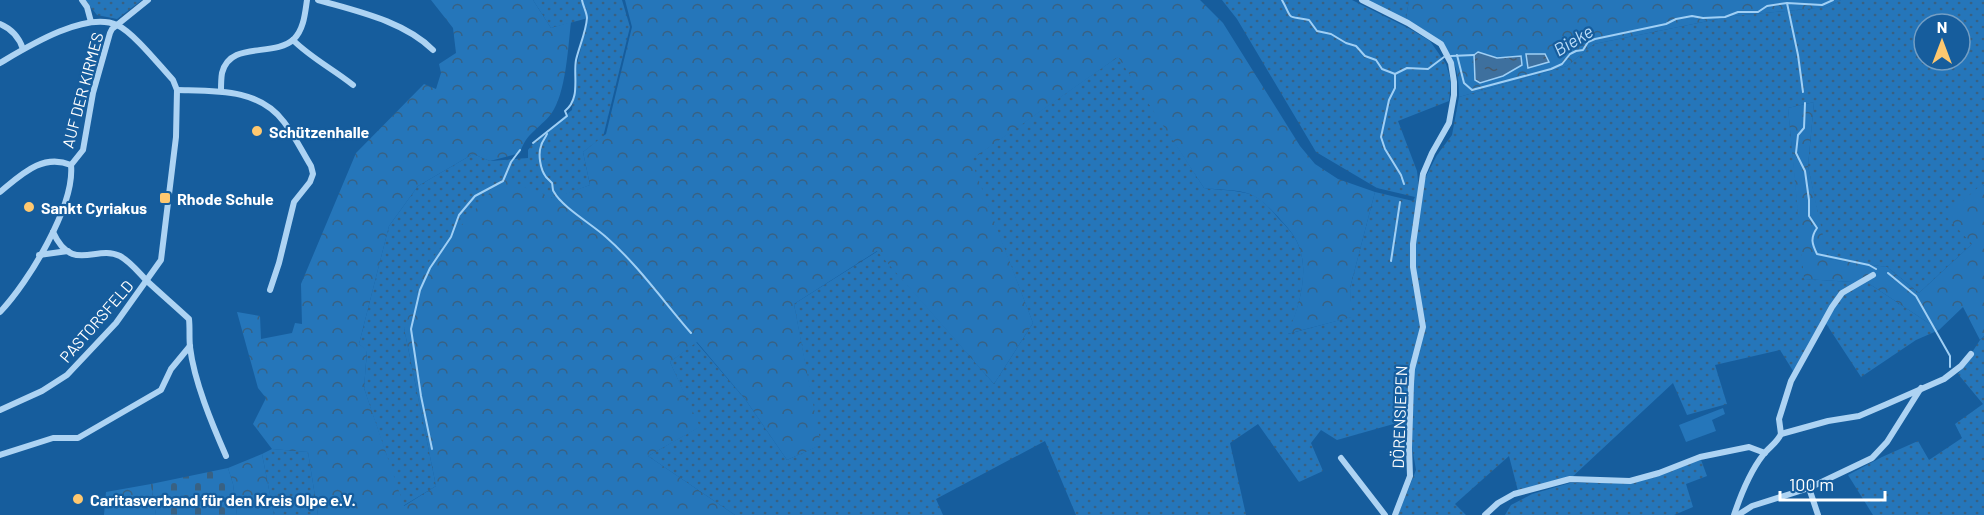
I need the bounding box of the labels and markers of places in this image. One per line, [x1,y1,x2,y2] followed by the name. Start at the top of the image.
[269,122,370,141] place label: Schützenhalle
[250,124,264,138] marker: Schützenhalle
[177,189,274,208] place label: Rhode Schule
[158,191,172,205] marker: Rhode Schule
[41,198,147,217] place label: Sankt Cyriakus
[22,200,36,214] marker: Sankt Cyriakus
[90,490,356,509] place label: Caritasverband für den Kreis Olpe e.V.
[71,492,85,506] marker: Caritasverband für den Kreis Olpe e.V.

